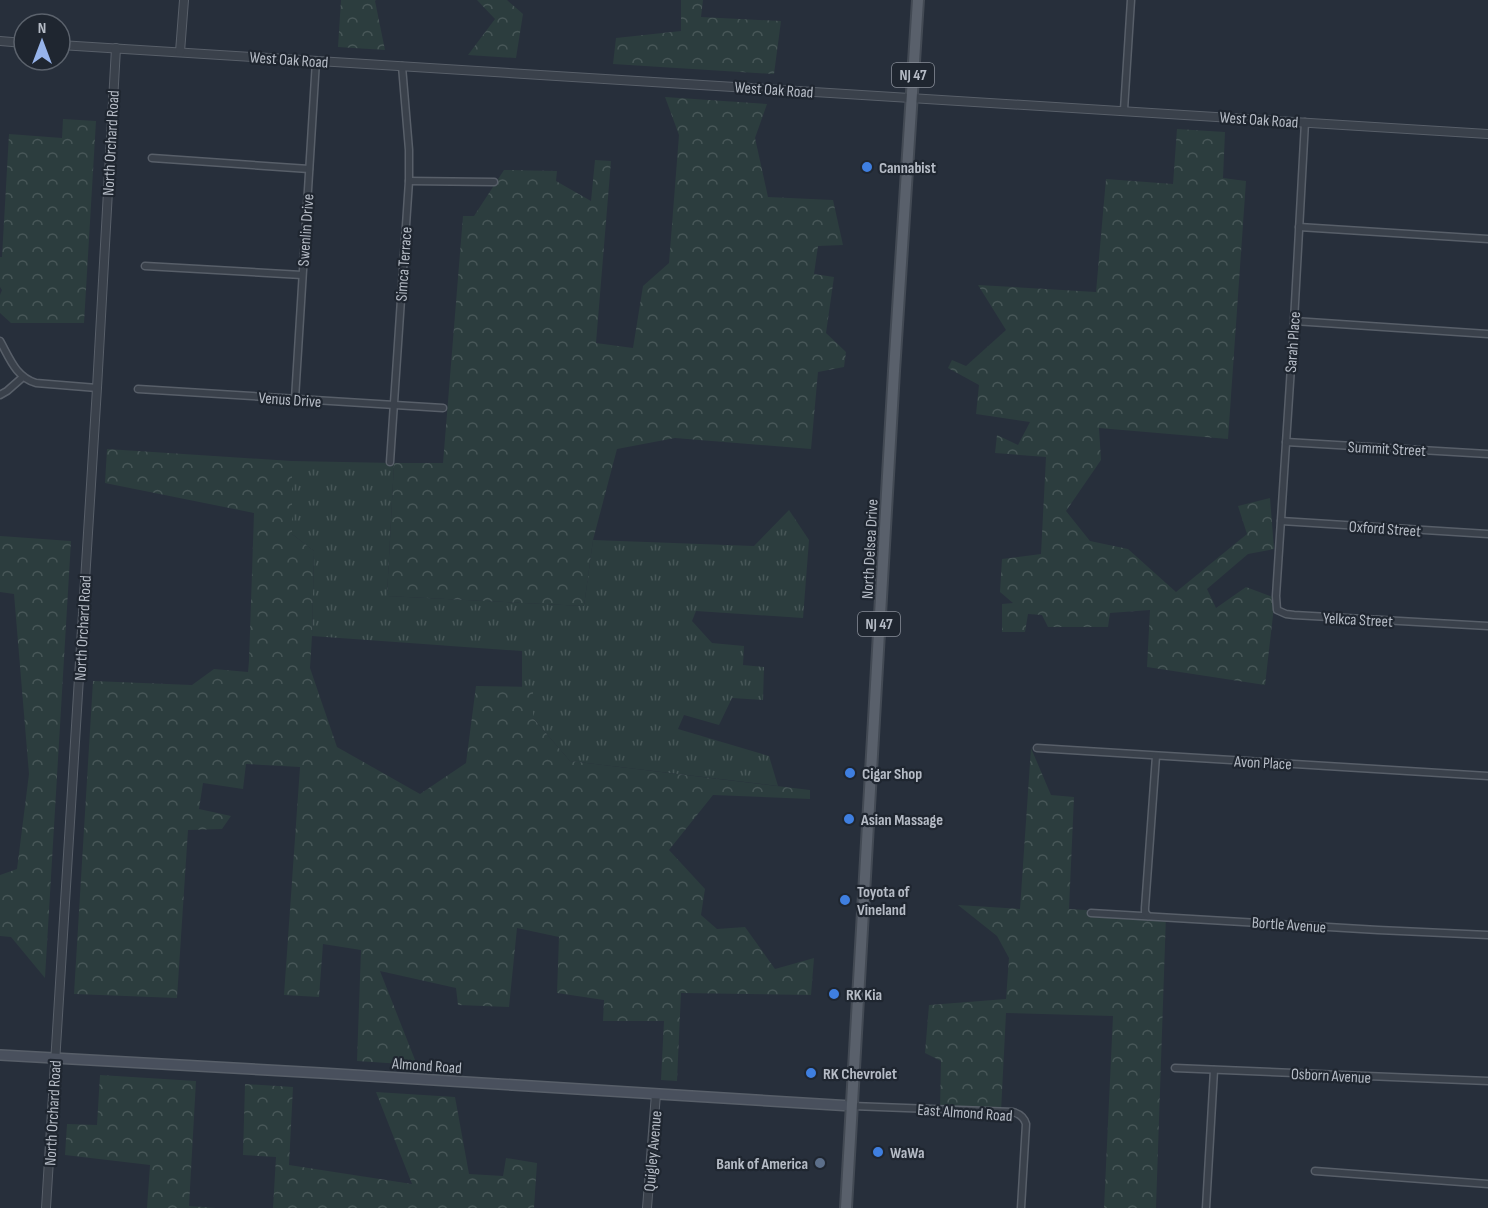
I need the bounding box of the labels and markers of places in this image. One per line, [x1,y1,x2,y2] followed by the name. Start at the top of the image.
[879,159,936,178] place label: Cannabist
[860,160,874,174] marker: Cannabist
[862,765,922,784] place label: Cigar Shop
[843,766,857,780] marker: Cigar Shop
[860,811,943,830] place label: Asian Massage
[842,812,856,826] marker: Asian Massage
[857,883,911,920] place label: Toyota of Vineland
[838,893,852,907] marker: Toyota of Vineland
[846,986,882,1005] place label: RK Kia
[827,987,841,1001] marker: RK Kia
[823,1065,897,1084] place label: RK Chevrolet
[804,1066,818,1080] marker: RK Chevrolet
[890,1144,924,1163] place label: WaWa
[871,1145,885,1159] marker: WaWa
[716,1155,808,1174] place label: Bank of America
[813,1156,827,1170] marker: Bank of America

